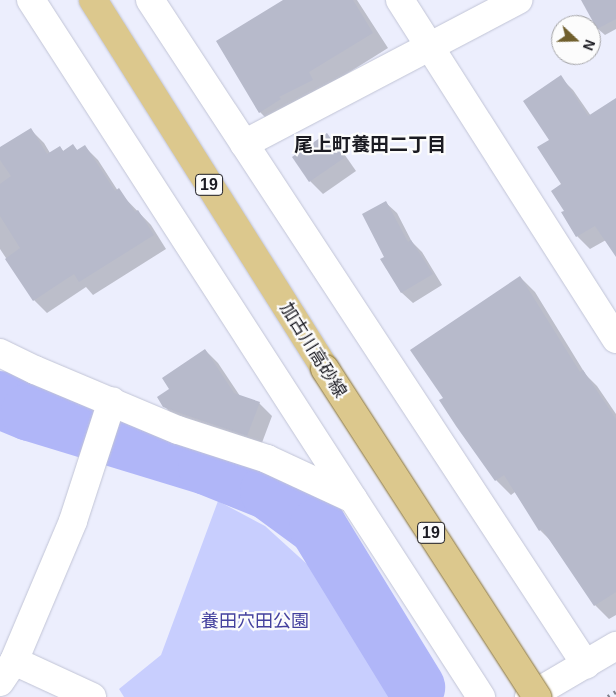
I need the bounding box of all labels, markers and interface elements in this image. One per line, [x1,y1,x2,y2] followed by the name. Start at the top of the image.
[551,15,601,65] north arrow
[580,37,598,53] text: N
[294,134,446,156] district label: 尾上町養田二丁目
[194,172,224,198] road number: 19
[275,298,351,402] street label: 加古川高砂線
[416,520,446,546] road number: 19
[201,610,309,632] park label: 養田穴田公園

